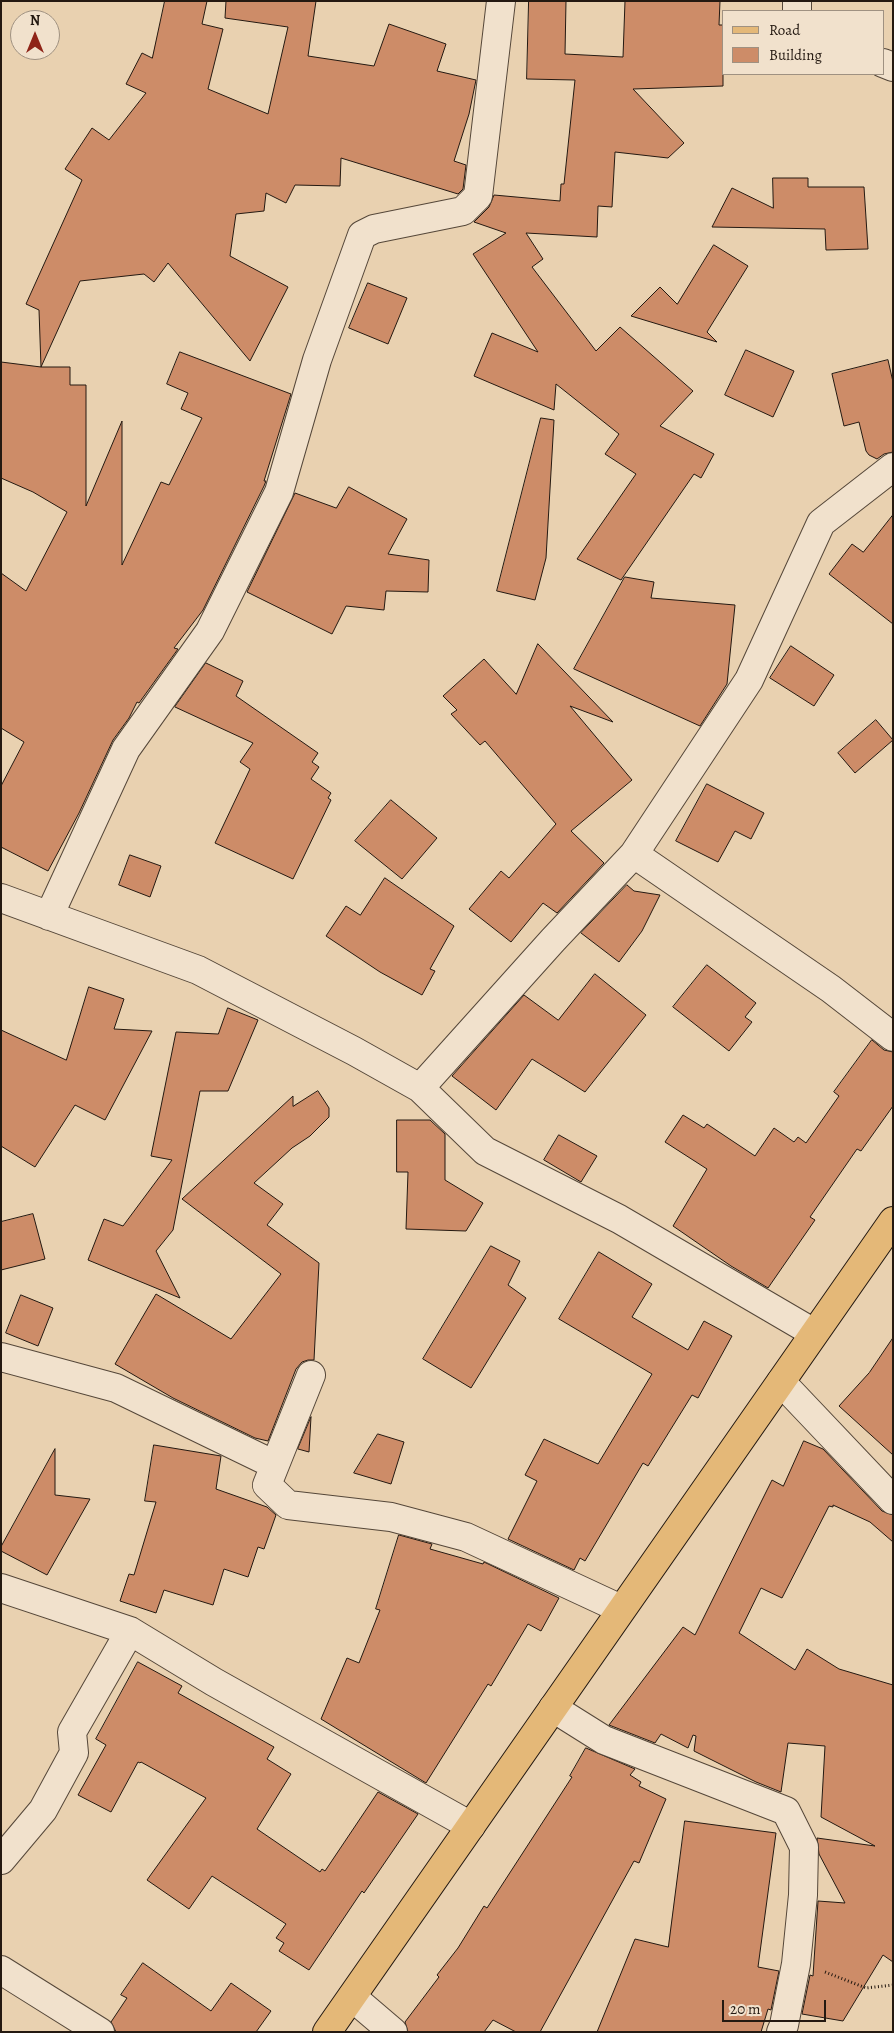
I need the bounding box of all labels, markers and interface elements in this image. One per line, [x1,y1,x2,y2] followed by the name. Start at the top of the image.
[10,10,60,60] north arrow
[722,10,884,75] legend
[30,11,40,30] text: N
[769,20,800,40] text: Road
[769,45,822,65] text: Building
[724,1990,828,2022] scale bar
[730,1999,761,2019] text: 20 m

